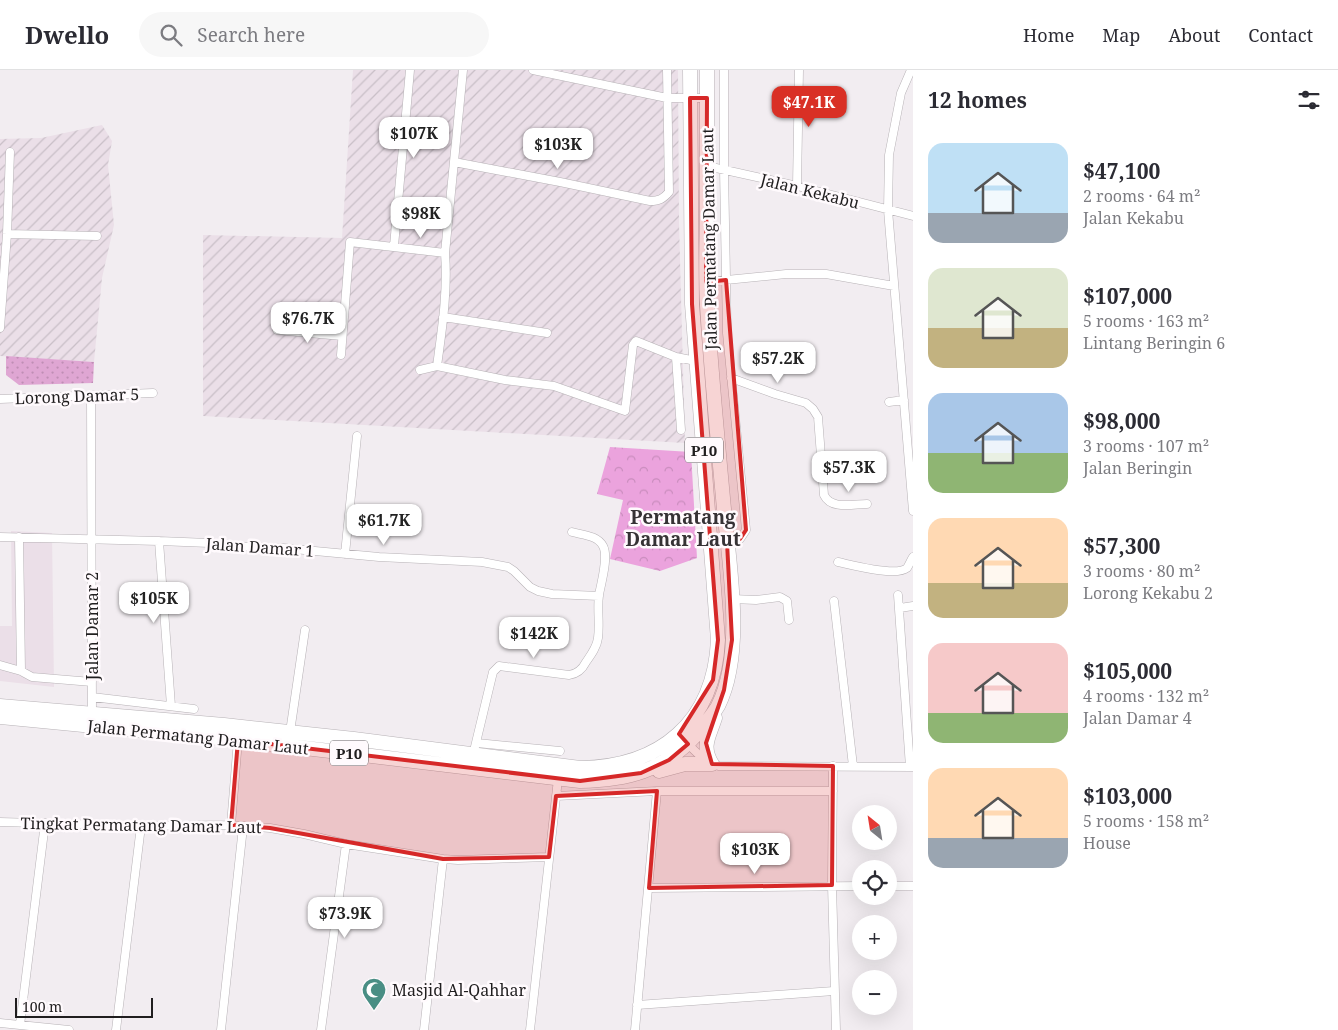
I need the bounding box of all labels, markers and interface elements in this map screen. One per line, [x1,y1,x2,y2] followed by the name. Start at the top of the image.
[139,12,489,57] search box
[25,18,109,51] text: Dwello
[157,21,185,49] icon: search
[197,22,305,48] text: Search here
[1023,23,1074,47] text: Home
[1102,23,1140,47] text: Map
[1168,23,1220,47] text: About
[1248,23,1313,47] text: Contact
[768,85,850,128] pin: $47.1K
[928,86,1027,114] text: 12 homes
[1295,86,1323,114] icon: filters
[783,91,835,113] text: $47.1K
[379,116,449,159] pin: $107K
[390,122,438,144] text: $107K
[696,127,722,351] street label: Jalan Permatang Damar Laut
[523,128,593,170] pin: $103K
[534,133,582,155] text: $103K
[1083,157,1160,185] text: $47,100
[968,163,1028,223] icon: home
[757,168,862,214] street label: Jalan Kekabu
[1083,185,1200,207] text: 2 rooms · 64 m²
[391,196,451,239] pin: $98K
[402,202,440,224] text: $98K
[1083,207,1184,229] text: Jalan Kekabu
[1083,282,1172,310] text: $107,000
[968,288,1028,348] icon: home
[267,302,349,344] pin: $76.7K
[282,307,334,329] text: $76.7K
[1083,310,1209,332] text: 5 rooms · 163 m²
[1083,332,1225,354] text: Lintang Beringin 6
[737,342,819,384] pin: $57.2K
[752,347,804,369] text: $57.2K
[14,383,140,409] street label: Lorong Damar 5
[1083,407,1160,435] text: $98,000
[968,413,1028,473] icon: home
[1083,435,1209,457] text: 3 rooms · 107 m²
[685,438,723,462] road number: P10
[808,450,890,493] pin: $57.3K
[823,456,875,478] text: $57.3K
[1083,457,1192,479] text: Jalan Beringin
[343,504,425,546] pin: $61.7K
[625,504,741,552] district label: Permatang Damar Laut
[358,509,410,531] text: $61.7K
[204,532,315,562] street label: Jalan Damar 1
[1083,532,1160,560] text: $57,300
[968,538,1028,598] icon: home
[1083,560,1200,582] text: 3 rooms · 80 m²
[81,572,103,681] street label: Jalan Damar 2
[119,582,189,624] pin: $105K
[1083,582,1213,604] text: Lorong Kekabu 2
[130,587,178,609] text: $105K
[499,616,569,659] pin: $142K
[510,622,558,644] text: $142K
[1083,657,1172,685] text: $105,000
[968,663,1028,723] icon: home
[1083,685,1209,707] text: 4 rooms · 132 m²
[1083,707,1192,729] text: Jalan Damar 4
[85,714,310,760] street label: Jalan Permatang Damar Laut
[330,740,368,766] road number: P10
[1083,782,1172,810] text: $103,000
[968,788,1028,848] icon: home
[852,805,898,850] north arrow
[852,805,897,1015] map controls
[1083,810,1209,832] text: 5 rooms · 158 m²
[20,812,262,838] street label: Tingkat Permatang Damar Laut
[720,832,790,875] pin: $103K
[1083,832,1131,854] text: House
[731,838,779,860] text: $103K
[852,860,897,905] button: locate
[304,896,386,939] pin: $73.9K
[319,902,371,924] text: $73.9K
[852,915,897,960] button: +
[852,970,897,1015] button: −
[361,977,387,1011] mosque icon: Masjid Al-Qahhar
[392,979,527,1001] place label: Masjid Al-Qahhar
[15,995,152,1018] scale bar
[22,997,62,1016] text: 100 m

